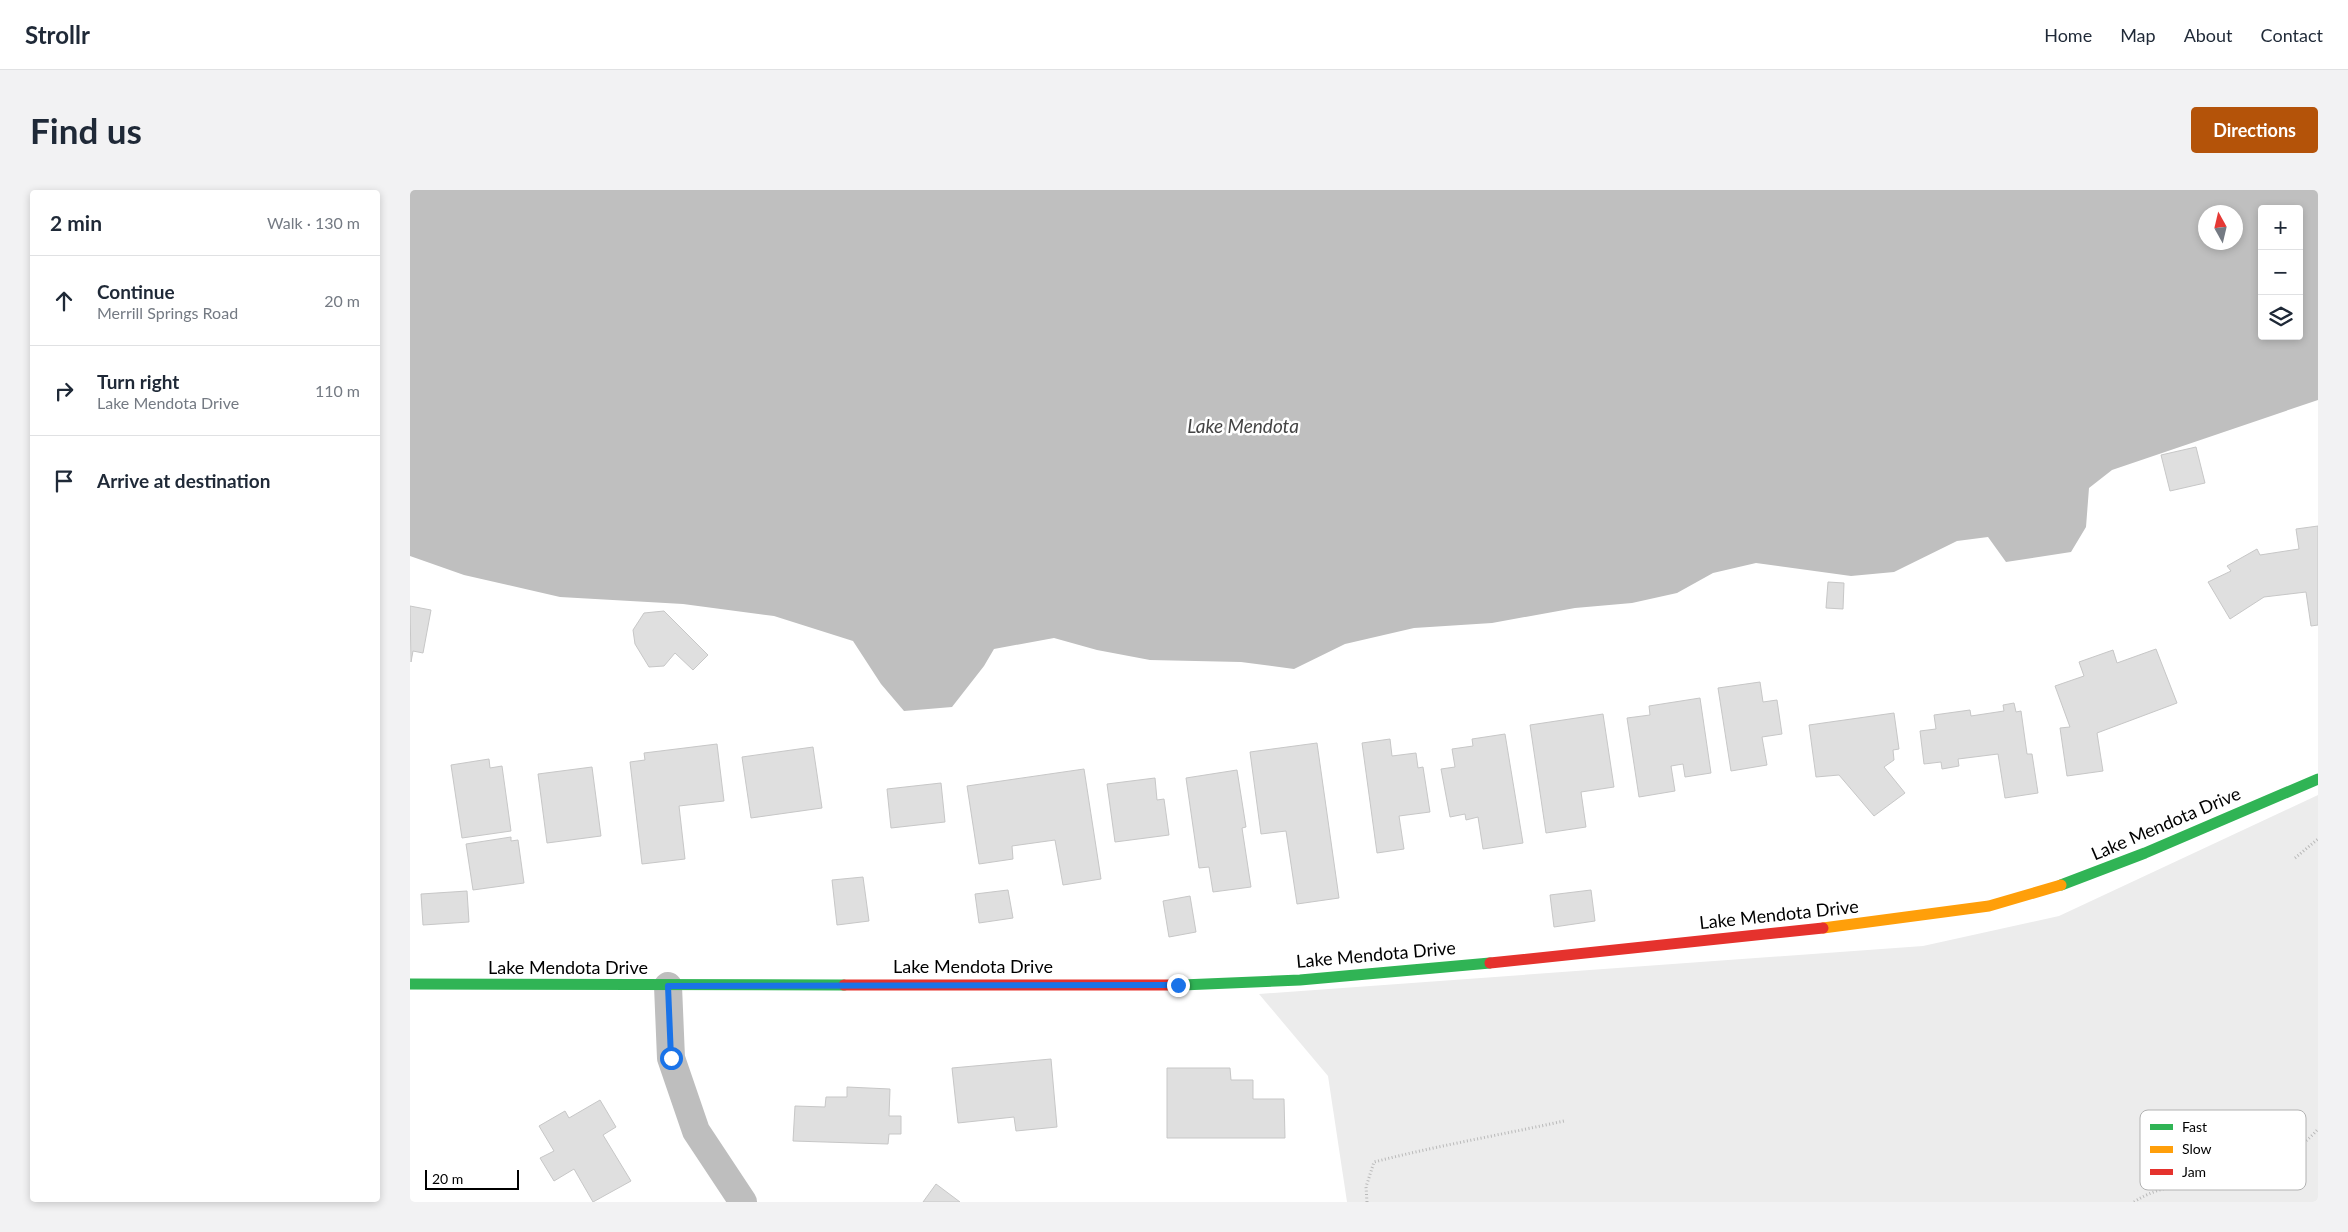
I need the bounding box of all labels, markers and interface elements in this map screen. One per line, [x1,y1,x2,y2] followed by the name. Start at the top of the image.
[25,20,90,49] text: Strollr
[2044,24,2092,46] text: Home
[2120,24,2156,46] text: Map
[2184,24,2233,46] text: About
[2261,24,2323,46] text: Contact
[2191,107,2318,153] button: Directions
[30,109,142,151] text: Find us
[2198,205,2243,250] north arrow
[2258,205,2303,340] map controls
[2258,205,2303,250] button: +
[50,210,102,235] text: 2 min
[267,213,360,232] text: Walk · 130 m
[2258,250,2303,295] button: −
[97,280,175,303] text: Continue
[50,287,78,315] icon: ahead
[324,291,360,310] text: 20 m
[2258,295,2303,340] button: layers
[97,303,238,322] text: Merrill Springs Road
[97,370,179,393] text: Turn right
[50,377,78,405] icon: right
[315,381,360,400] text: 110 m
[97,393,239,412] text: Lake Mendota Drive
[1187,414,1299,437] water label: Lake Mendota
[50,467,78,495] icon: arrive
[97,469,270,492] text: Arrive at destination
[2088,782,2244,864] street label: Lake Mendota Drive
[1698,895,1860,933] street label: Lake Mendota Drive
[1295,936,1457,972] street label: Lake Mendota Drive
[893,955,1053,977] street label: Lake Mendota Drive
[488,956,648,978] street label: Lake Mendota Drive
[1167,974,1190,997] route end
[660,1047,683,1070] route start
[2140,1110,2306,1190] legend
[2182,1118,2207,1135] text: Fast
[2182,1140,2212,1157] text: Slow
[2182,1163,2206,1180] text: Jam
[425,1167,519,1190] scale bar
[432,1170,463,1187] text: 20 m

